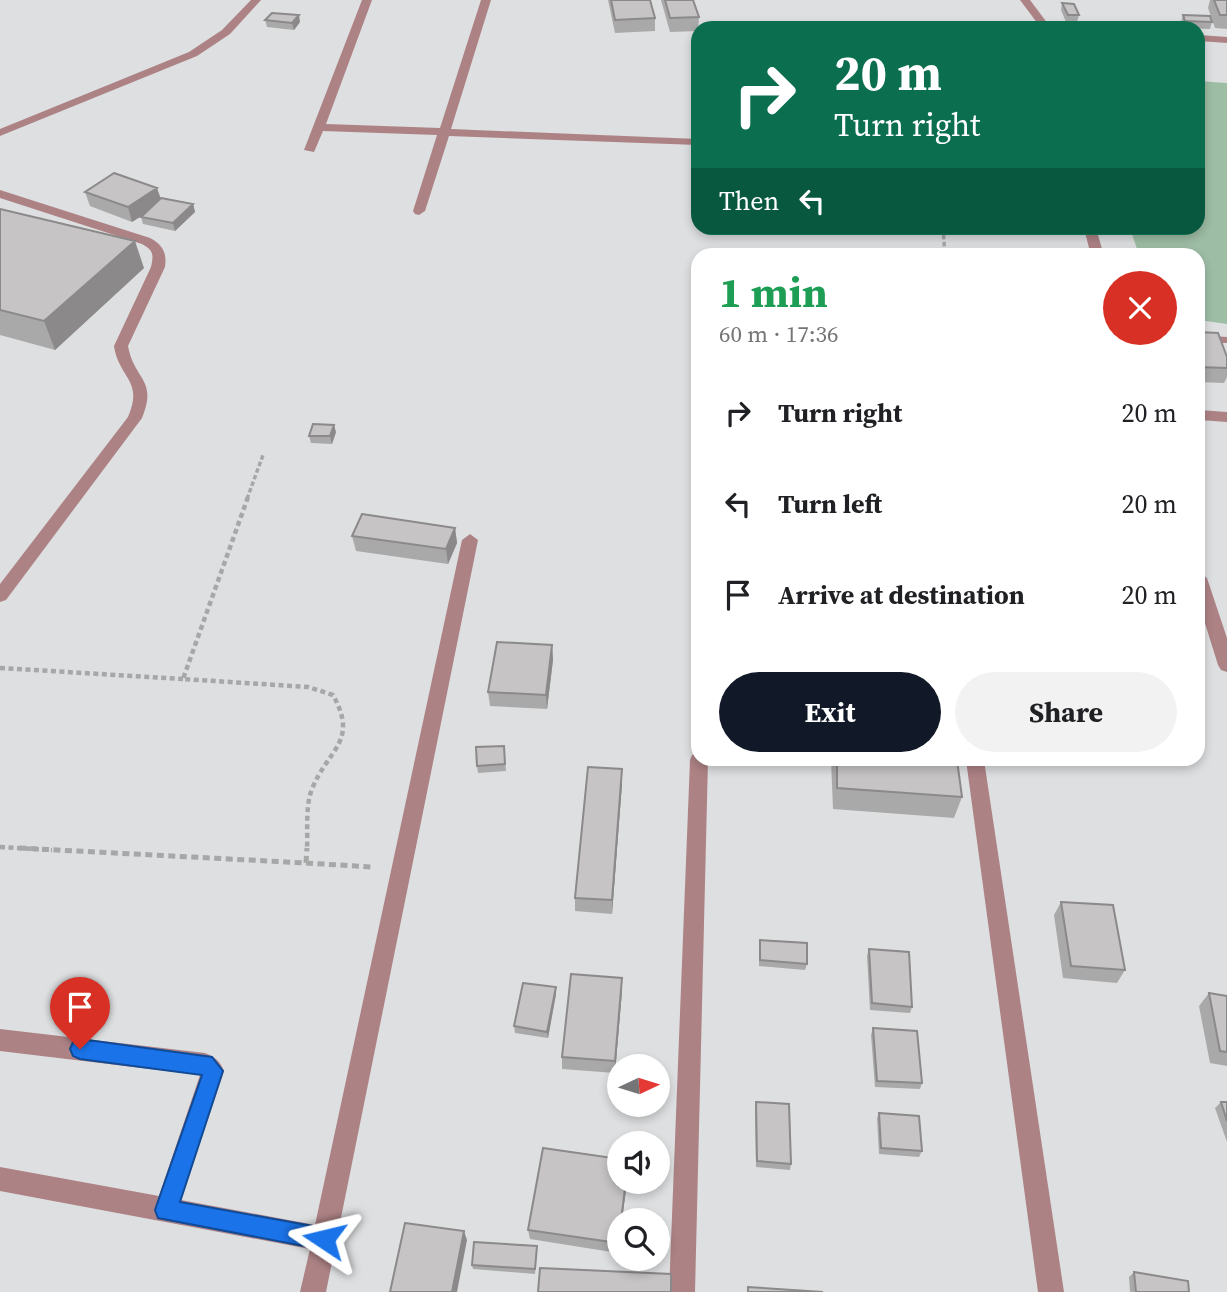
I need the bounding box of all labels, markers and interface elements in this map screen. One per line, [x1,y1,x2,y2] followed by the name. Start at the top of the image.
[834,39,942,106] text: 20 m
[719,49,810,140] icon: right
[834,103,980,147] text: Turn right
[793,182,831,220] icon: left
[719,183,779,219] text: Then
[719,263,828,321] text: 1 min
[1103,271,1177,345] button: close
[719,318,839,350] text: 60 m · 17:36
[719,394,757,432] icon: right
[778,395,902,431] text: Turn right
[1122,395,1177,431] text: 20 m
[719,485,757,523] icon: left
[778,486,882,522] text: Turn left
[1122,486,1177,522] text: 20 m
[719,576,757,614] icon: arrive
[778,577,1025,613] text: Arrive at destination
[1122,577,1177,613] text: 20 m
[719,672,941,752] button: Exit
[955,672,1177,752] button: Share
[50,977,110,1049] pin
[61,988,99,1026] icon: arrive
[607,1054,670,1116] north arrow
[607,1054,670,1271] map controls
[607,1131,670,1194] button: sound
[287,1202,361,1276] position arrow
[607,1208,670,1271] button: search

